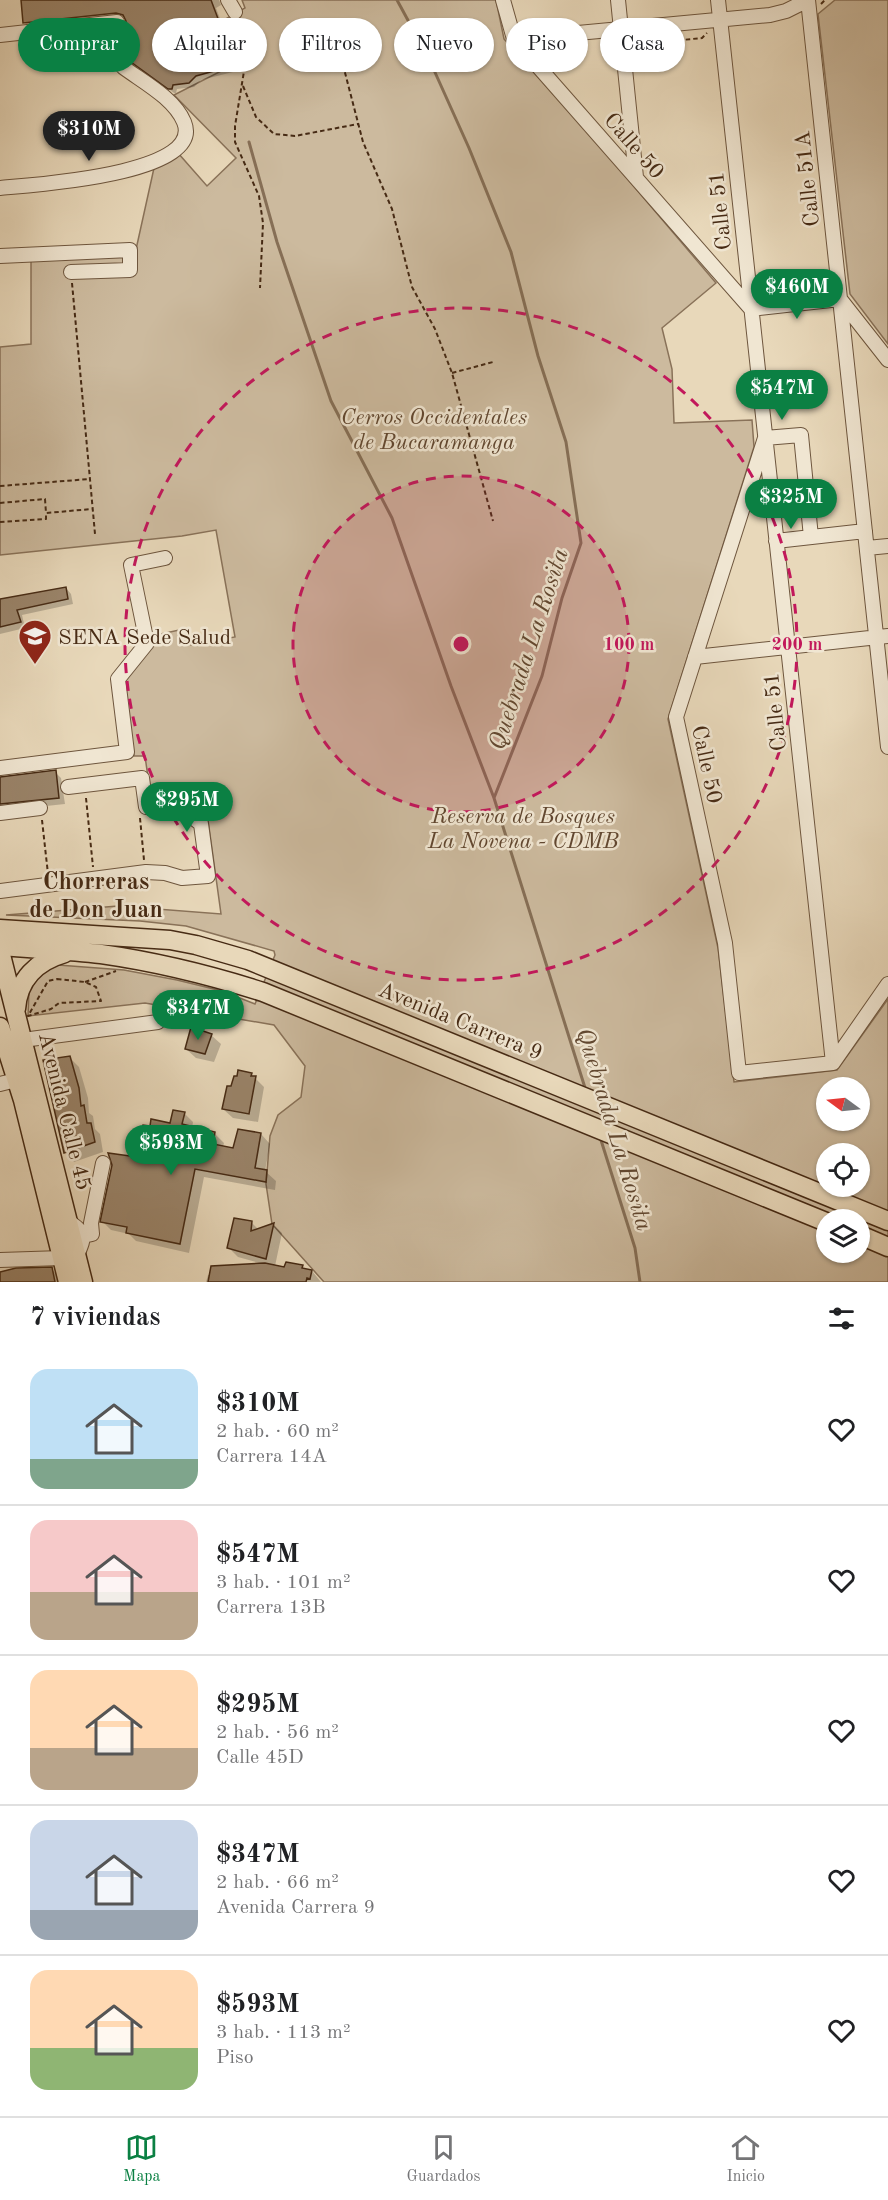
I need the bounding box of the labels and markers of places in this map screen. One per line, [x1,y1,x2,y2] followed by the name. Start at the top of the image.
[47,111,131,162] pin: $310M
[755,269,839,320] pin: $460M
[740,370,824,421] pin: $547M
[749,479,833,530] pin: $325M
[17,618,53,665] school or university icon: SENA Sede Salud
[58,627,231,649] place label: SENA Sede Salud
[451,634,471,654] centre of rings
[145,782,229,833] pin: $295M
[156,990,240,1041] pin: $347M
[129,1125,213,1176] pin: $593M

